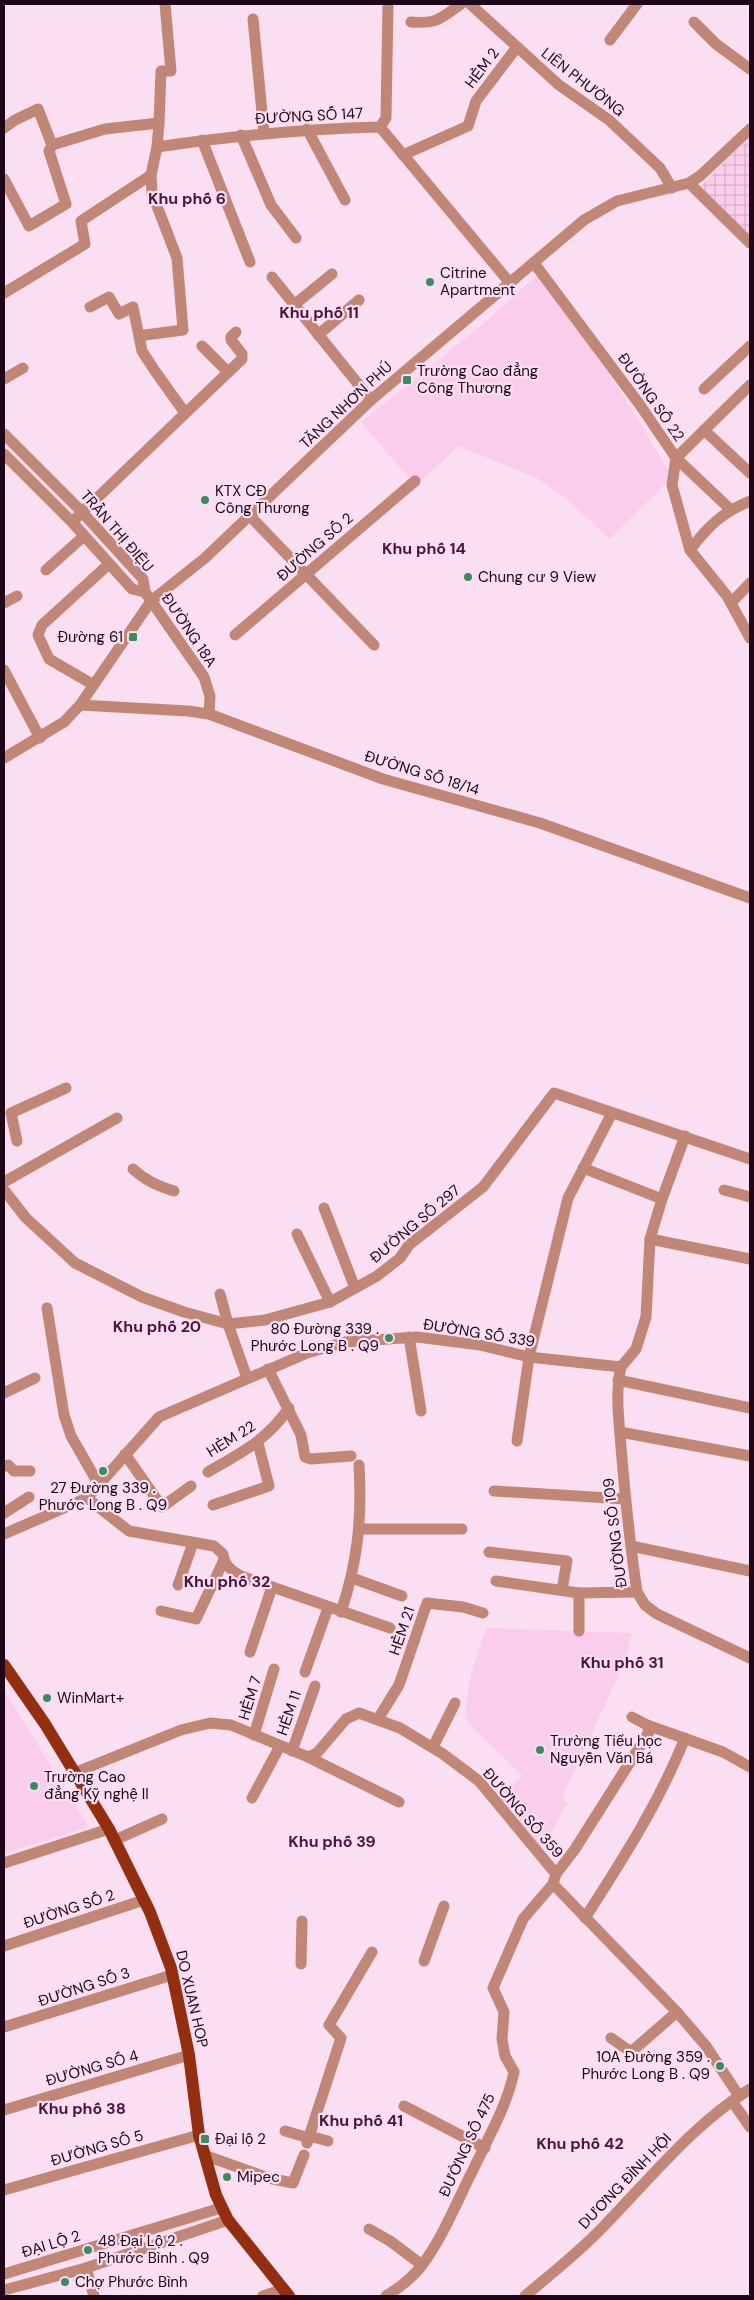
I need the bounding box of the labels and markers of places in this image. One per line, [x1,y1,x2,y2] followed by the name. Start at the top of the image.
[440,263,515,300] place label: Citrine Apartment
[424,276,436,288] marker: Citrine Apartment
[417,361,538,398] place label: Trường Cao đẳng Công Thương
[401,374,413,386] marker: Trường Cao đẳng Công Thương
[215,481,310,518] place label: KTX CĐ Công Thương
[199,494,211,506] marker: KTX CĐ Công Thương
[478,567,597,587] place label: Chung cư 9 View
[462,571,474,583] marker: Chung cư 9 View
[57,627,123,647] place label: Đường 61
[127,631,139,643] marker: Đường 61
[251,1319,379,1356] place label: 80 Đường 339 . Phước Long B . Q9
[383,1332,395,1344] marker: 80 Đường 339 . Phước Long B . Q9
[97,1465,109,1477] marker: 27 Đường 339 . Phước Long B . Q9
[39,1478,167,1515] place label: 27 Đường 339 . Phước Long B . Q9
[57,1688,124,1708] place label: WinMart+
[41,1692,53,1704] marker: WinMart+
[550,1731,662,1768] place label: Trường Tiểu học Nguyễn Văn Bá
[534,1744,546,1756] marker: Trường Tiểu học Nguyễn Văn Bá
[44,1767,149,1804] place label: Trường Cao đẳng Kỹ nghệ II
[28,1780,40,1792] marker: Trường Cao đẳng Kỹ nghệ II
[582,2047,710,2084] place label: 10A Đường 359 . Phước Long B . Q9
[714,2060,726,2072] marker: 10A Đường 359 . Phước Long B . Q9
[215,2129,266,2149] place label: Đại lộ 2
[199,2133,211,2145] marker: Đại lộ 2
[237,2167,280,2187] place label: Mipec
[221,2171,233,2183] marker: Mipec
[98,2231,209,2268] place label: 48 Đại Lộ 2 . Phước Bình . Q9
[82,2244,94,2256] marker: 48 Đại Lộ 2 . Phước Bình . Q9
[75,2272,188,2292] place label: Chợ Phước Bình
[59,2276,71,2288] marker: Chợ Phước Bình

